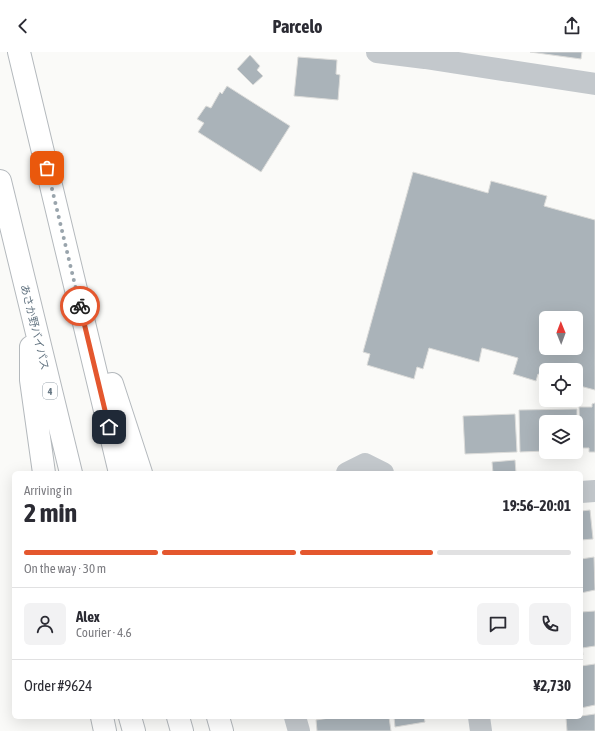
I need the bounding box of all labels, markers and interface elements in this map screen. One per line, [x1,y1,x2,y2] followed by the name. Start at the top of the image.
[12,15,34,37] icon: back
[561,15,583,37] icon: share
[272,16,323,37] text: Parcelo
[30,151,64,185] pin
[36,157,58,179] icon: bag
[19,283,51,371] street label: あさか野バイパス
[60,286,100,326] courier
[69,295,91,317] icon: bike
[539,311,583,355] north arrow
[539,311,583,459] map controls
[539,363,583,407] button: locate
[43,383,57,399] road number: 4
[92,410,126,444] pin
[539,415,583,459] button: layers
[98,416,120,438] icon: home
[24,483,72,498] text: Arriving in
[503,497,571,514] text: 19:56–20:01
[24,498,77,528] text: 2 min
[24,561,106,576] text: On the way · 30 m
[24,603,66,645] button: person
[477,603,519,645] button: chat
[529,603,571,645] button: phone
[76,608,100,625] text: Alex
[76,625,132,640] text: Courier · 4.6
[24,677,92,694] text: Order #9624
[533,677,571,694] text: ¥2,730

